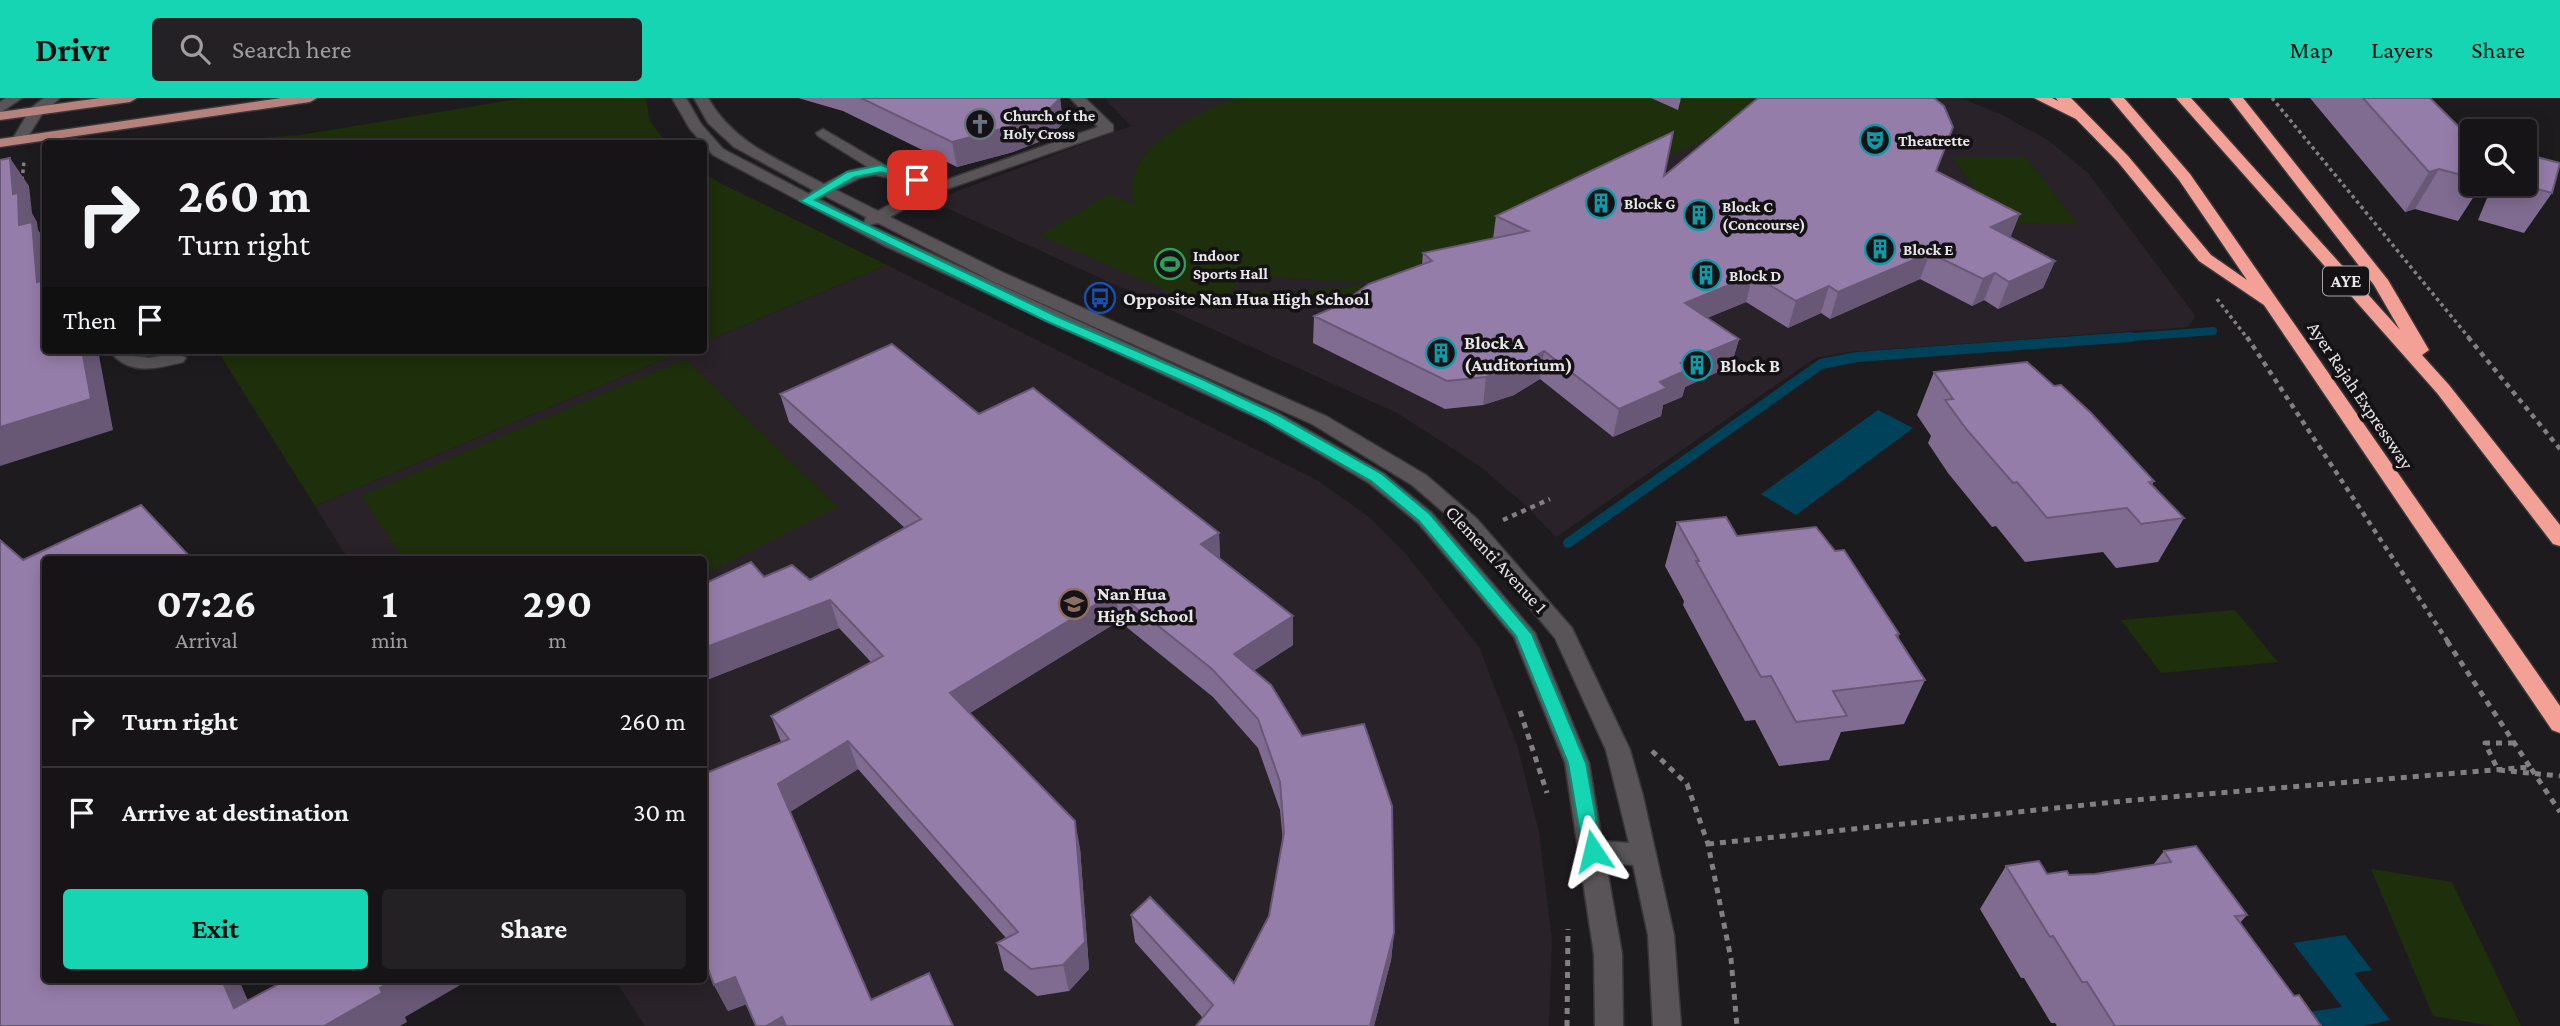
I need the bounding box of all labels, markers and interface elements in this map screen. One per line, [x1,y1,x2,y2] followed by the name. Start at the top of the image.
[152,18,642,81] search box
[176,30,214,68] icon: search
[35,31,110,68] text: Drivr
[232,35,351,64] text: Search here
[2289,36,2333,63] text: Map
[2371,36,2433,63] text: Layers
[2471,36,2525,63] text: Share
[963,107,997,141] church icon: Church of the Holy Cross
[1003,107,1096,142] place label: Church of the Holy Cross
[2460,119,2537,196] map controls
[2460,119,2537,196] button: search
[1858,123,1892,157] theatre icon: Theatrette
[1898,132,1971,149] place label: Theatrette
[887,150,947,210] pin
[898,161,936,199] icon: arrive
[63,168,154,259] icon: right
[178,168,310,223] text: 260 m
[1584,186,1618,220] building icon: Block G
[1624,195,1676,212] place label: Block G
[1682,198,1716,232] building icon: Block C (Concourse)
[1722,198,1806,234] place label: Block C (Concourse)
[178,226,310,262] text: Turn right
[1863,232,1897,266] building icon: Block E
[1903,241,1953,258] place label: Block E
[1153,247,1187,281] sports icon: Indoor Sports Hall
[1193,247,1268,282] place label: Indoor Sports Hall
[1689,258,1723,292] building icon: Block D
[2323,266,2369,296] road number: AYE
[1729,267,1781,284] place label: Block D
[1083,281,1117,315] bus stop icon: Opposite Nan Hua High School
[1123,288,1370,309] place label: Opposite Nan Hua High School
[131,301,169,339] icon: arrive
[63,306,117,335] text: Then
[2302,317,2418,474] street label: Ayer Rajah Expressway
[1464,332,1573,376] place label: Block A (Auditorium)
[1424,336,1458,370] building icon: Block A (Auditorium)
[1680,348,1714,382] building icon: Block B
[1720,355,1780,376] place label: Block B
[1442,501,1552,617] street label: Clementi Avenue 1
[157,579,257,626] text: 07:26
[382,579,398,626] text: 1
[523,579,592,626] text: 290
[1097,583,1194,626] place label: Nan Hua High School
[1057,587,1091,621] school or university icon: Nan Hua High School
[175,627,238,653] text: Arrival
[371,627,408,653] text: min
[548,627,567,653] text: m
[63,703,101,741] icon: right
[122,707,238,736] text: Turn right
[620,707,686,736] text: 260 m
[63,794,101,832] icon: arrive
[122,798,349,827] text: Arrive at destination
[633,798,686,827] text: 30 m
[1556,814,1630,888] position arrow
[63,889,368,969] button: Exit
[382,889,686,969] button: Share

